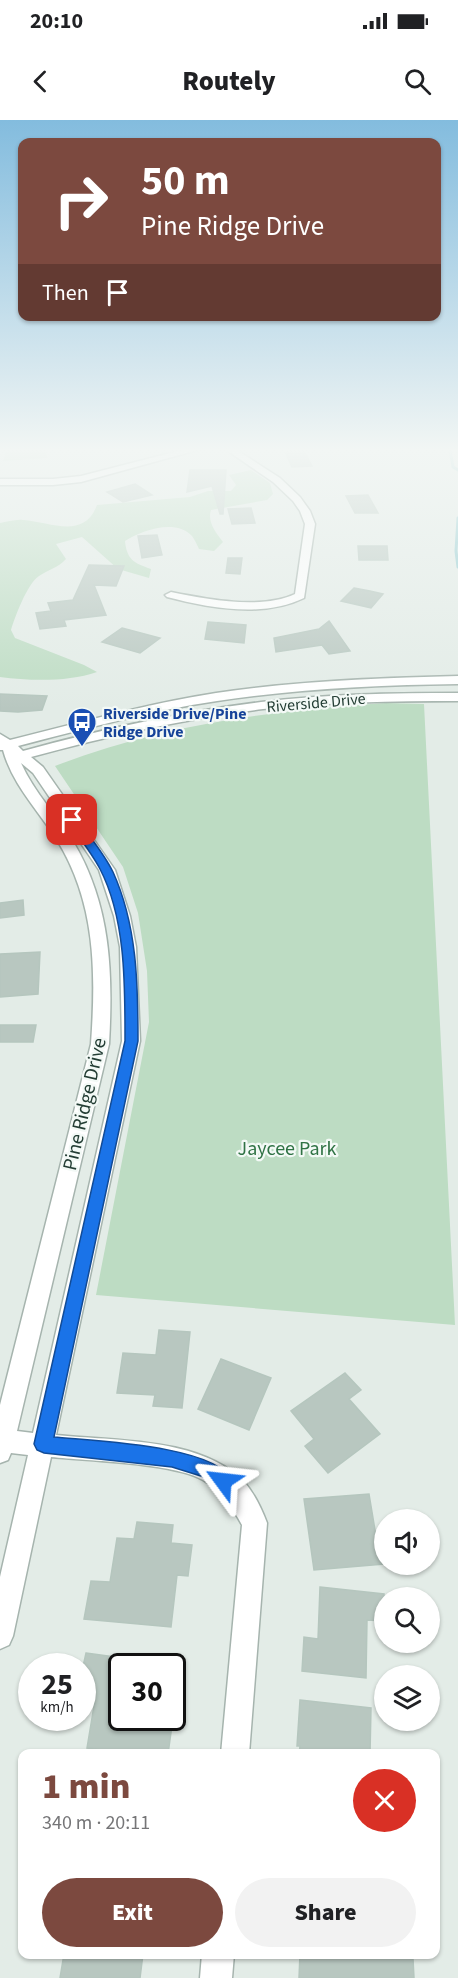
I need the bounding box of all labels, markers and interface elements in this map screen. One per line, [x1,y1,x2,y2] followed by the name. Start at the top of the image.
[30,5,83,37] text: 20:10
[182,62,276,101] text: Routely
[24,65,57,98] icon: back
[401,65,434,98] icon: search
[141,151,230,211] text: 50 m
[42,162,120,240] icon: right
[141,207,324,246] text: Pine Ridge Drive
[101,276,134,309] icon: arrive
[42,277,89,309] text: Then
[266,688,367,718] street label: Riverside Drive
[103,703,246,743] place label: Riverside Drive/Pine Ridge Drive
[66,706,98,748] bus stop icon: Riverside Drive/Pine Ridge Drive
[46,794,97,845] pin
[55,803,88,836] icon: arrive
[56,1035,114,1173] street label: Pine Ridge Drive
[238,1135,337,1163] park label: Jaycee Park
[191,1449,255,1513] position arrow
[374,1509,440,1731] map controls
[374,1509,440,1575] button: sound
[374,1587,440,1653] button: search
[108,1653,186,1731] speed limit sign: 30
[41,1663,73,1706] text: 25
[374,1665,440,1731] button: layers
[40,1697,74,1718] text: km/h
[42,1761,130,1812] text: 1 min
[353,1769,416,1832] button: close
[42,1809,150,1837] text: 340 m · 20:11
[42,1878,223,1947] button: Exit
[235,1878,416,1947] button: Share

